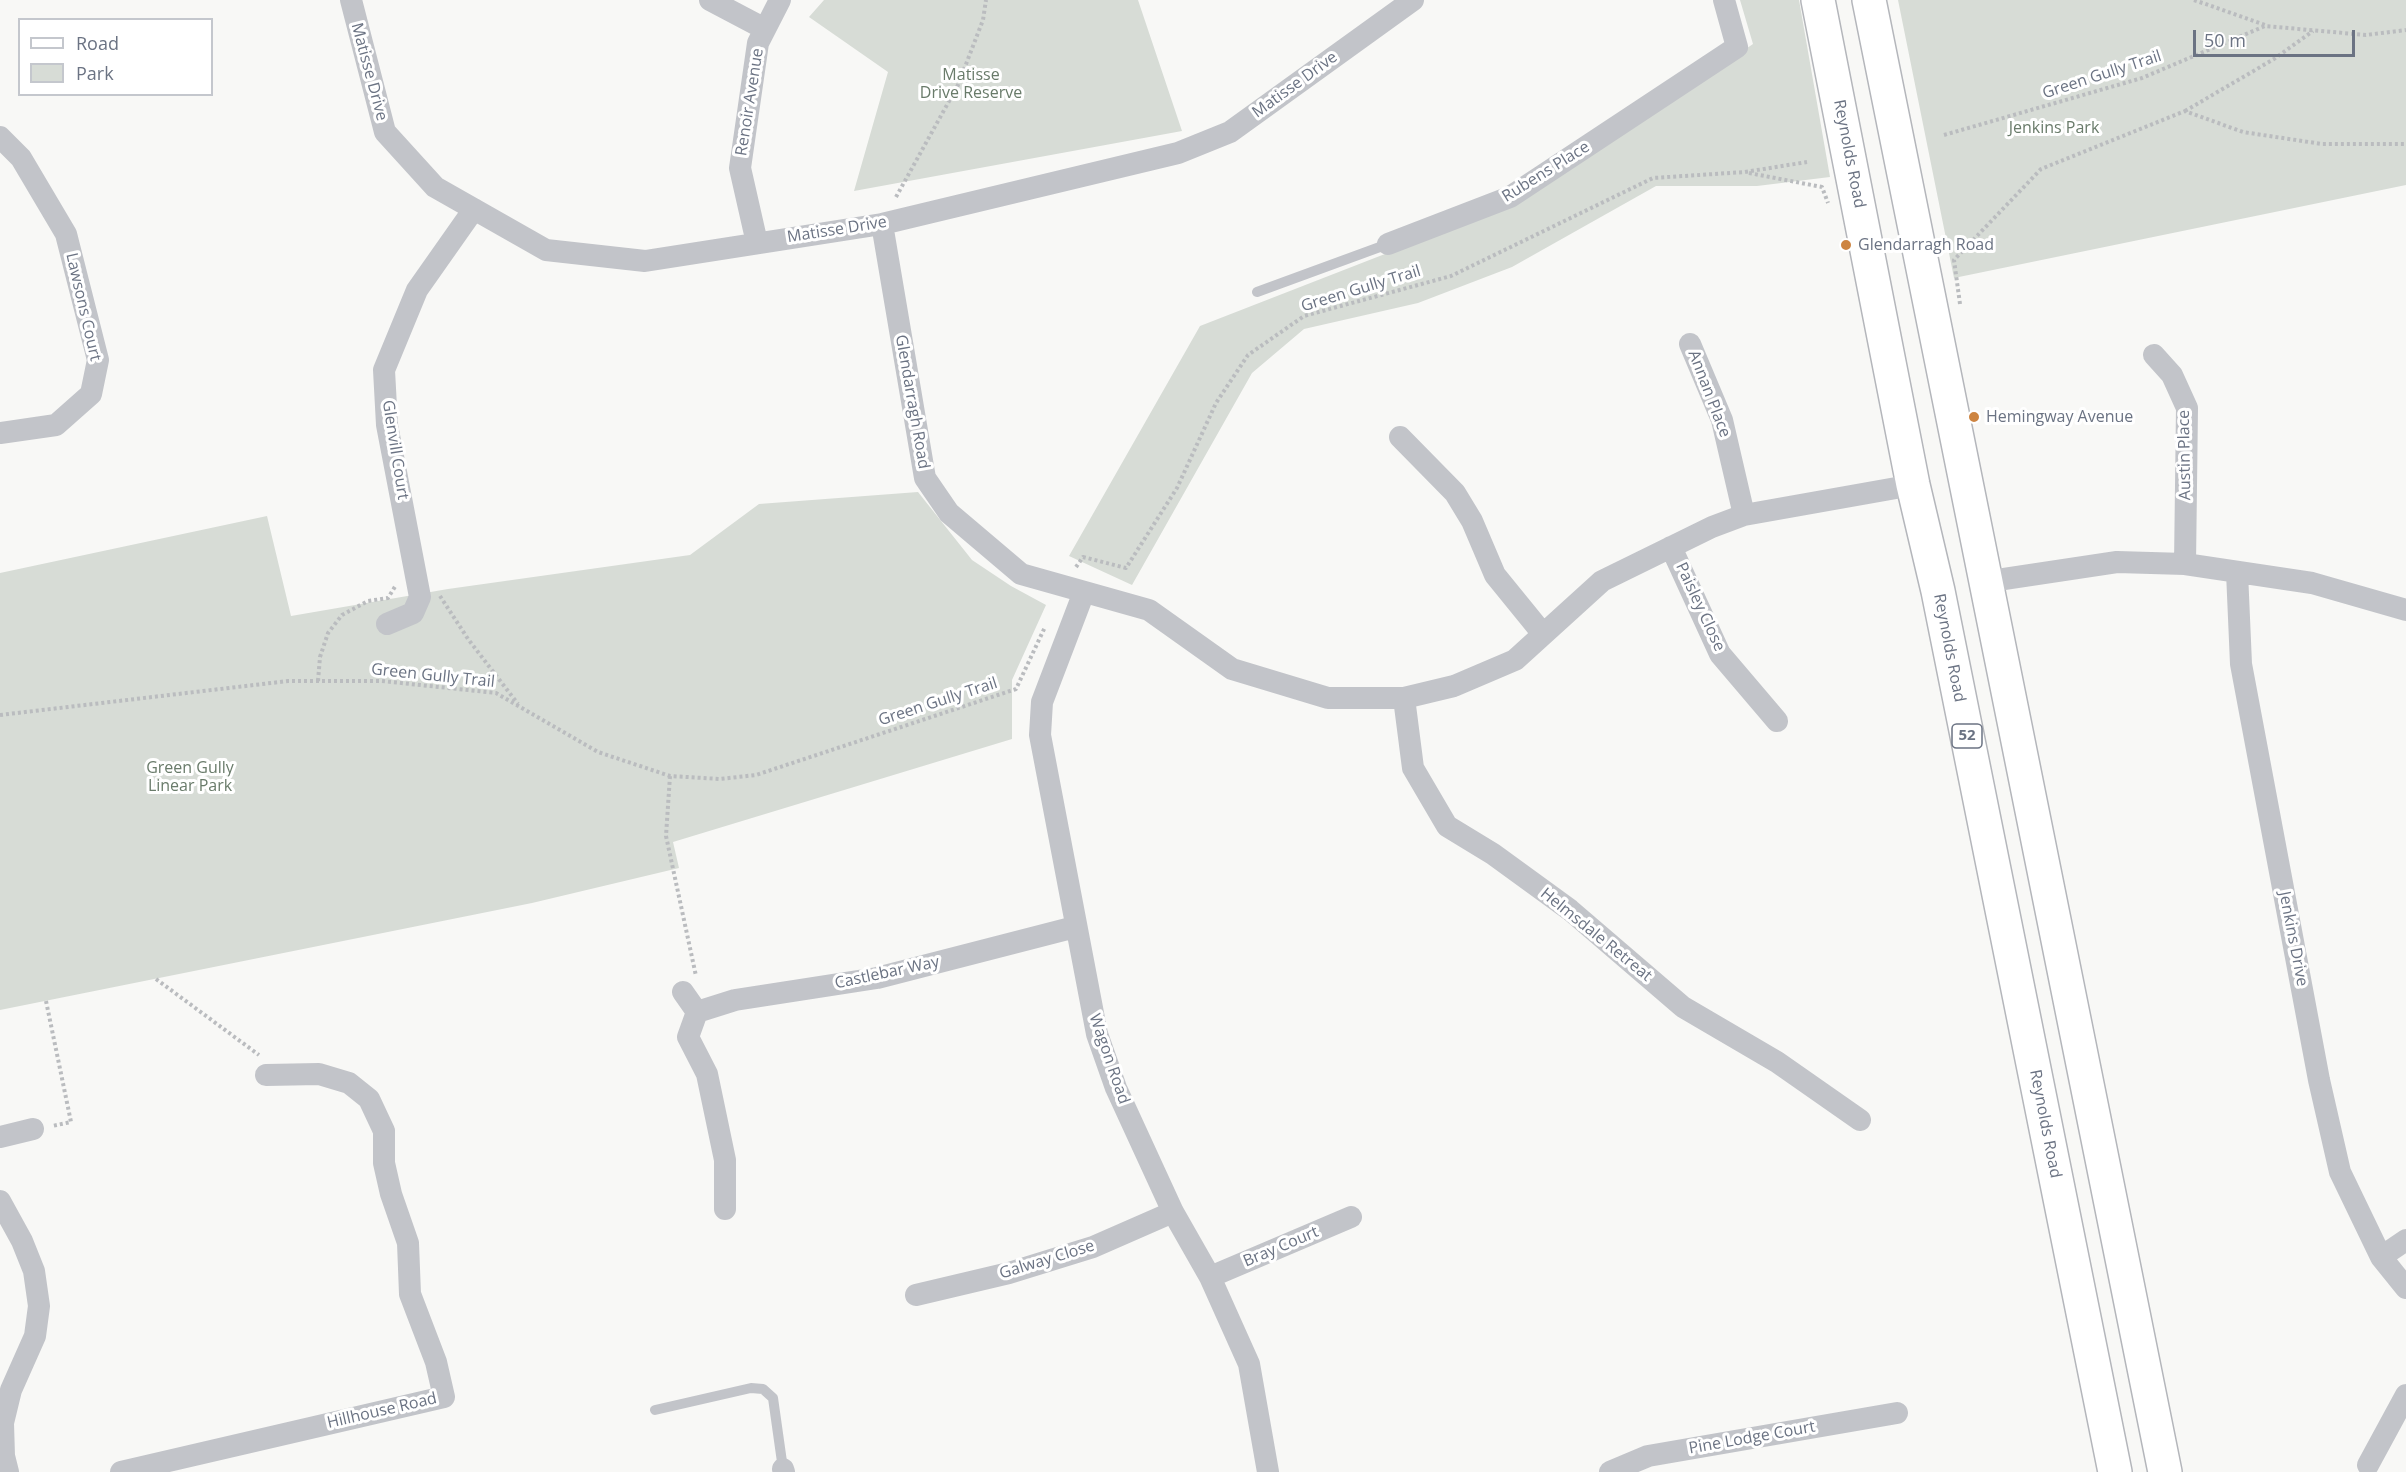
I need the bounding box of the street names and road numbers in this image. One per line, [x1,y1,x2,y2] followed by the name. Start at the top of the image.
[347,21,391,123] street label: Matisse Drive
[732,47,768,157] street label: Renoir Avenue
[2040,47,2164,103] street label: Green Gully Trail
[1249,48,1341,122] street label: Matisse Drive
[1829,98,1869,210] street label: Reynolds Road
[1499,138,1593,206] street label: Rubens Place
[786,213,888,247] street label: Matisse Drive
[61,251,105,363] street label: Lawsons Court
[1299,262,1423,316] street label: Green Gully Trail
[891,333,933,471] street label: Glendarragh Road
[1684,348,1734,440] street label: Annan Place
[378,399,412,501] street label: Glenvill Court
[2175,410,2195,500] street label: Austin Place
[1671,560,1729,654] street label: Paisley Close
[1929,592,1969,704] street label: Reynolds Road
[370,660,496,692] street label: Green Gully Trail
[876,674,1000,730] street label: Green Gully Trail
[1952,724,1982,748] road number: 52
[1536,884,1656,986] street label: Helmsdale Retreat
[2274,890,2312,988] street label: Jenkins Drive
[833,953,941,993] street label: Castlebar Way
[1085,1011,1133,1107] street label: Wagon Road
[2025,1068,2065,1180] street label: Reynolds Road
[1241,1223,1321,1271] street label: Bray Court
[997,1236,1097,1284] street label: Galway Close
[325,1389,439,1433] street label: Hillhouse Road
[1687,1417,1817,1459] street label: Pine Lodge Court

